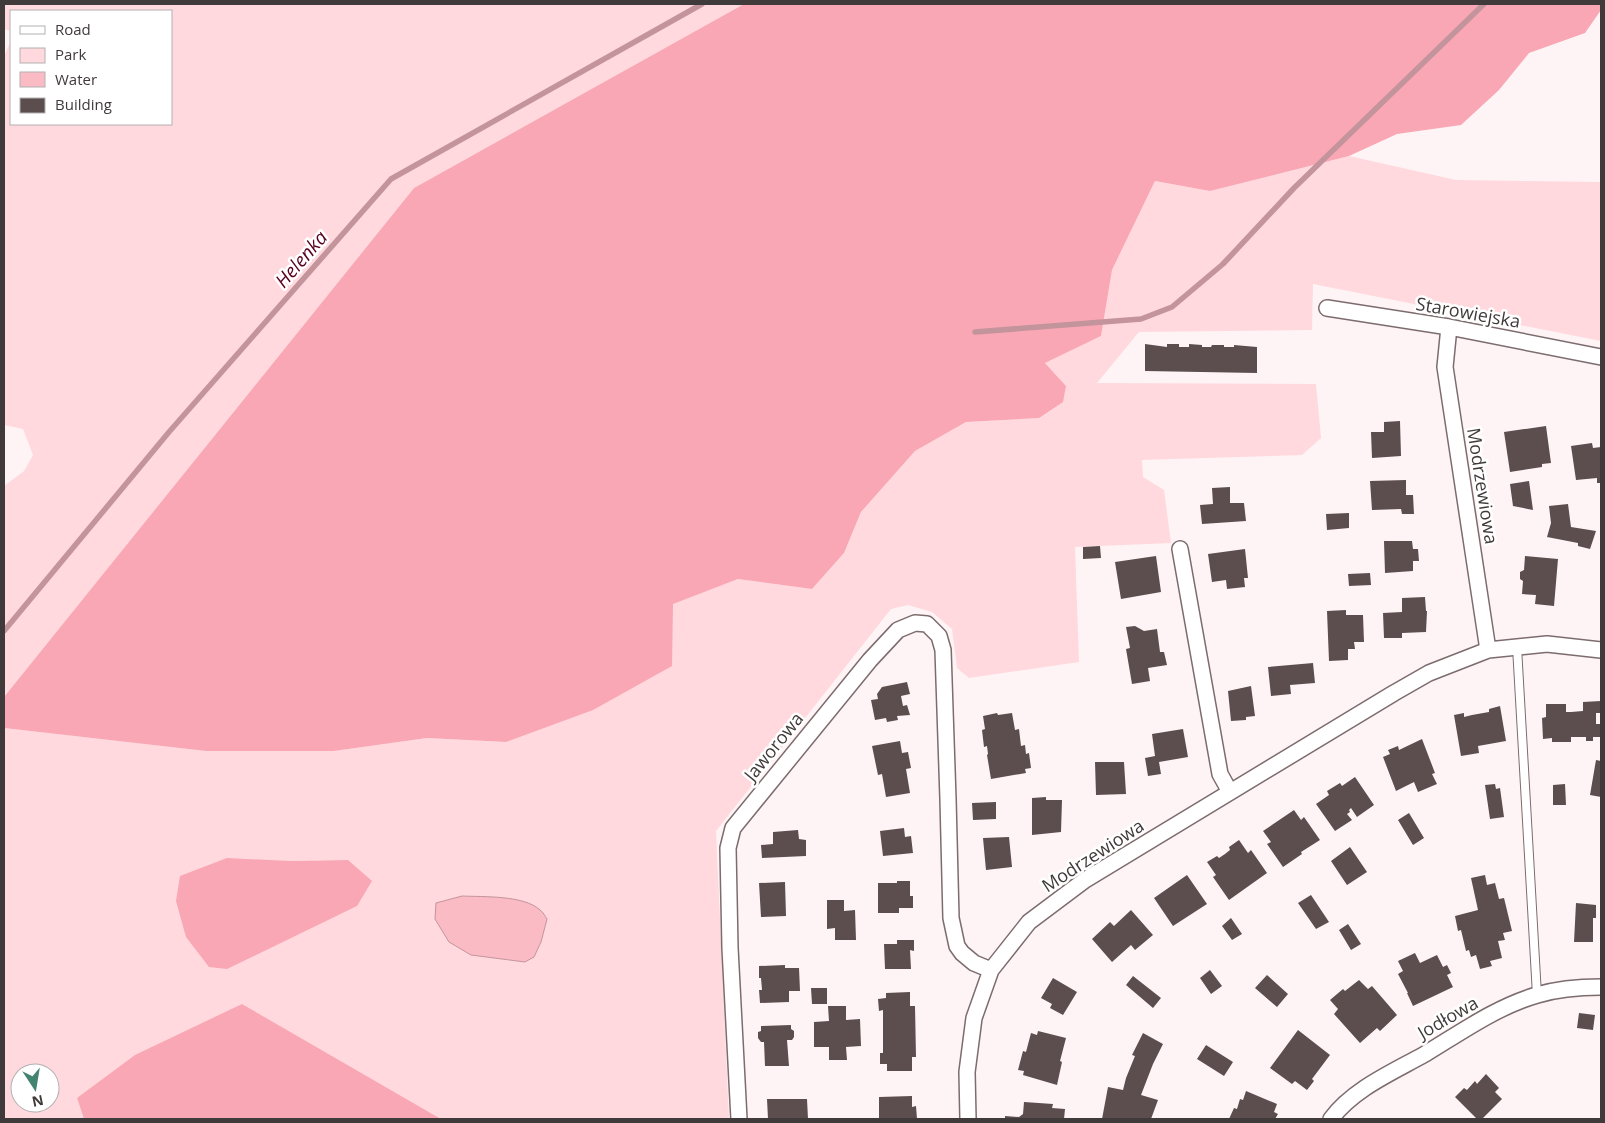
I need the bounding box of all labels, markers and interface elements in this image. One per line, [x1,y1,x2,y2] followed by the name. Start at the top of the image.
[10,10,172,125] legend
[55,19,91,39] text: Road
[55,44,86,64] text: Park
[55,69,97,89] text: Water
[55,94,112,114] text: Building
[269,225,333,293] water label: Helenka
[1414,291,1522,333] street label: Starowiejska
[1462,426,1504,546] street label: Modrzewiowa
[737,707,808,787] street label: Jaworowa
[1037,813,1148,897] street label: Modrzewiowa
[1411,990,1482,1045] street label: Jodłowa
[10,1063,60,1113] north arrow
[30,1091,45,1112] text: N

